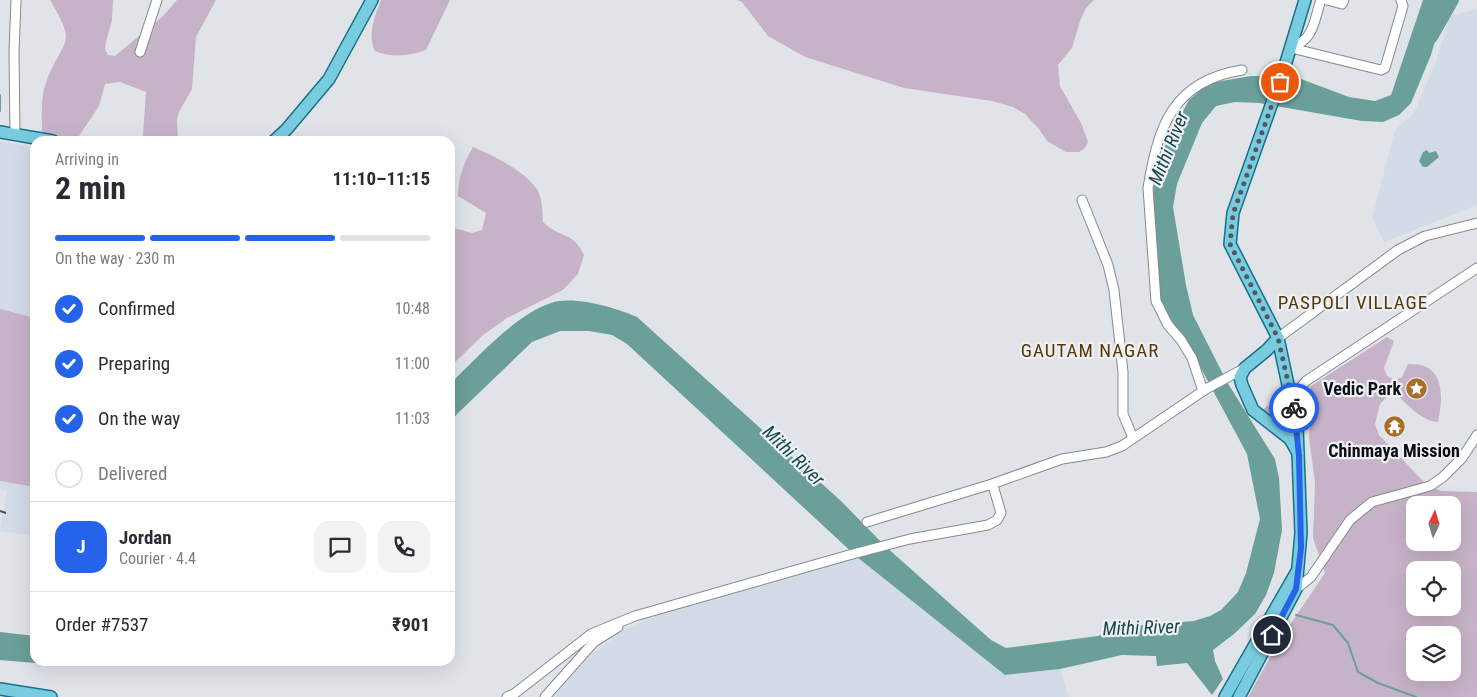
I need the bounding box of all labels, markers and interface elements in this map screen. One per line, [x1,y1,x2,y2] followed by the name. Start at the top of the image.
[1259,61,1301,103] pin
[1266,68,1294,96] icon: bag
[1143,108,1194,188] water label: Mithi River
[55,150,119,169] text: Arriving in
[332,167,430,190] text: 11:10–11:15
[55,169,126,207] text: 2 min
[55,249,175,268] text: On the way · 230 m
[1278,291,1428,314] district label: PASPOLI VILLAGE
[55,295,83,323] icon: check
[98,297,175,320] text: Confirmed
[395,299,430,318] text: 10:48
[1021,339,1159,362] district label: GAUTAM NAGAR
[55,350,83,378] icon: check
[98,352,170,375] text: Preparing
[395,354,430,373] text: 11:00
[1405,377,1429,401] place icon: Vedic Park
[1323,378,1401,399] place label: Vedic Park
[1269,383,1319,433] courier
[1280,394,1308,422] icon: bike
[55,405,83,433] icon: check
[98,407,180,430] text: On the way
[395,409,430,428] text: 11:03
[1382,414,1406,438] temple icon: Chinmaya Mission
[758,420,830,491] water label: Mithi River
[1328,440,1460,461] place label: Chinmaya Mission
[98,462,167,485] text: Delivered
[1406,496,1461,551] north arrow
[1406,496,1461,681] map controls
[314,521,366,573] button: chat
[378,521,430,573] button: phone
[119,526,172,549] text: Jordan
[76,535,86,558] text: J
[119,549,196,568] text: Courier · 4.4
[1406,561,1461,616] button: locate
[55,613,148,636] text: Order #7537
[392,613,430,636] text: ₹901
[1251,614,1293,656] pin
[1102,615,1180,640] water label: Mithi River
[1258,621,1286,649] icon: home
[1406,626,1461,681] button: layers

